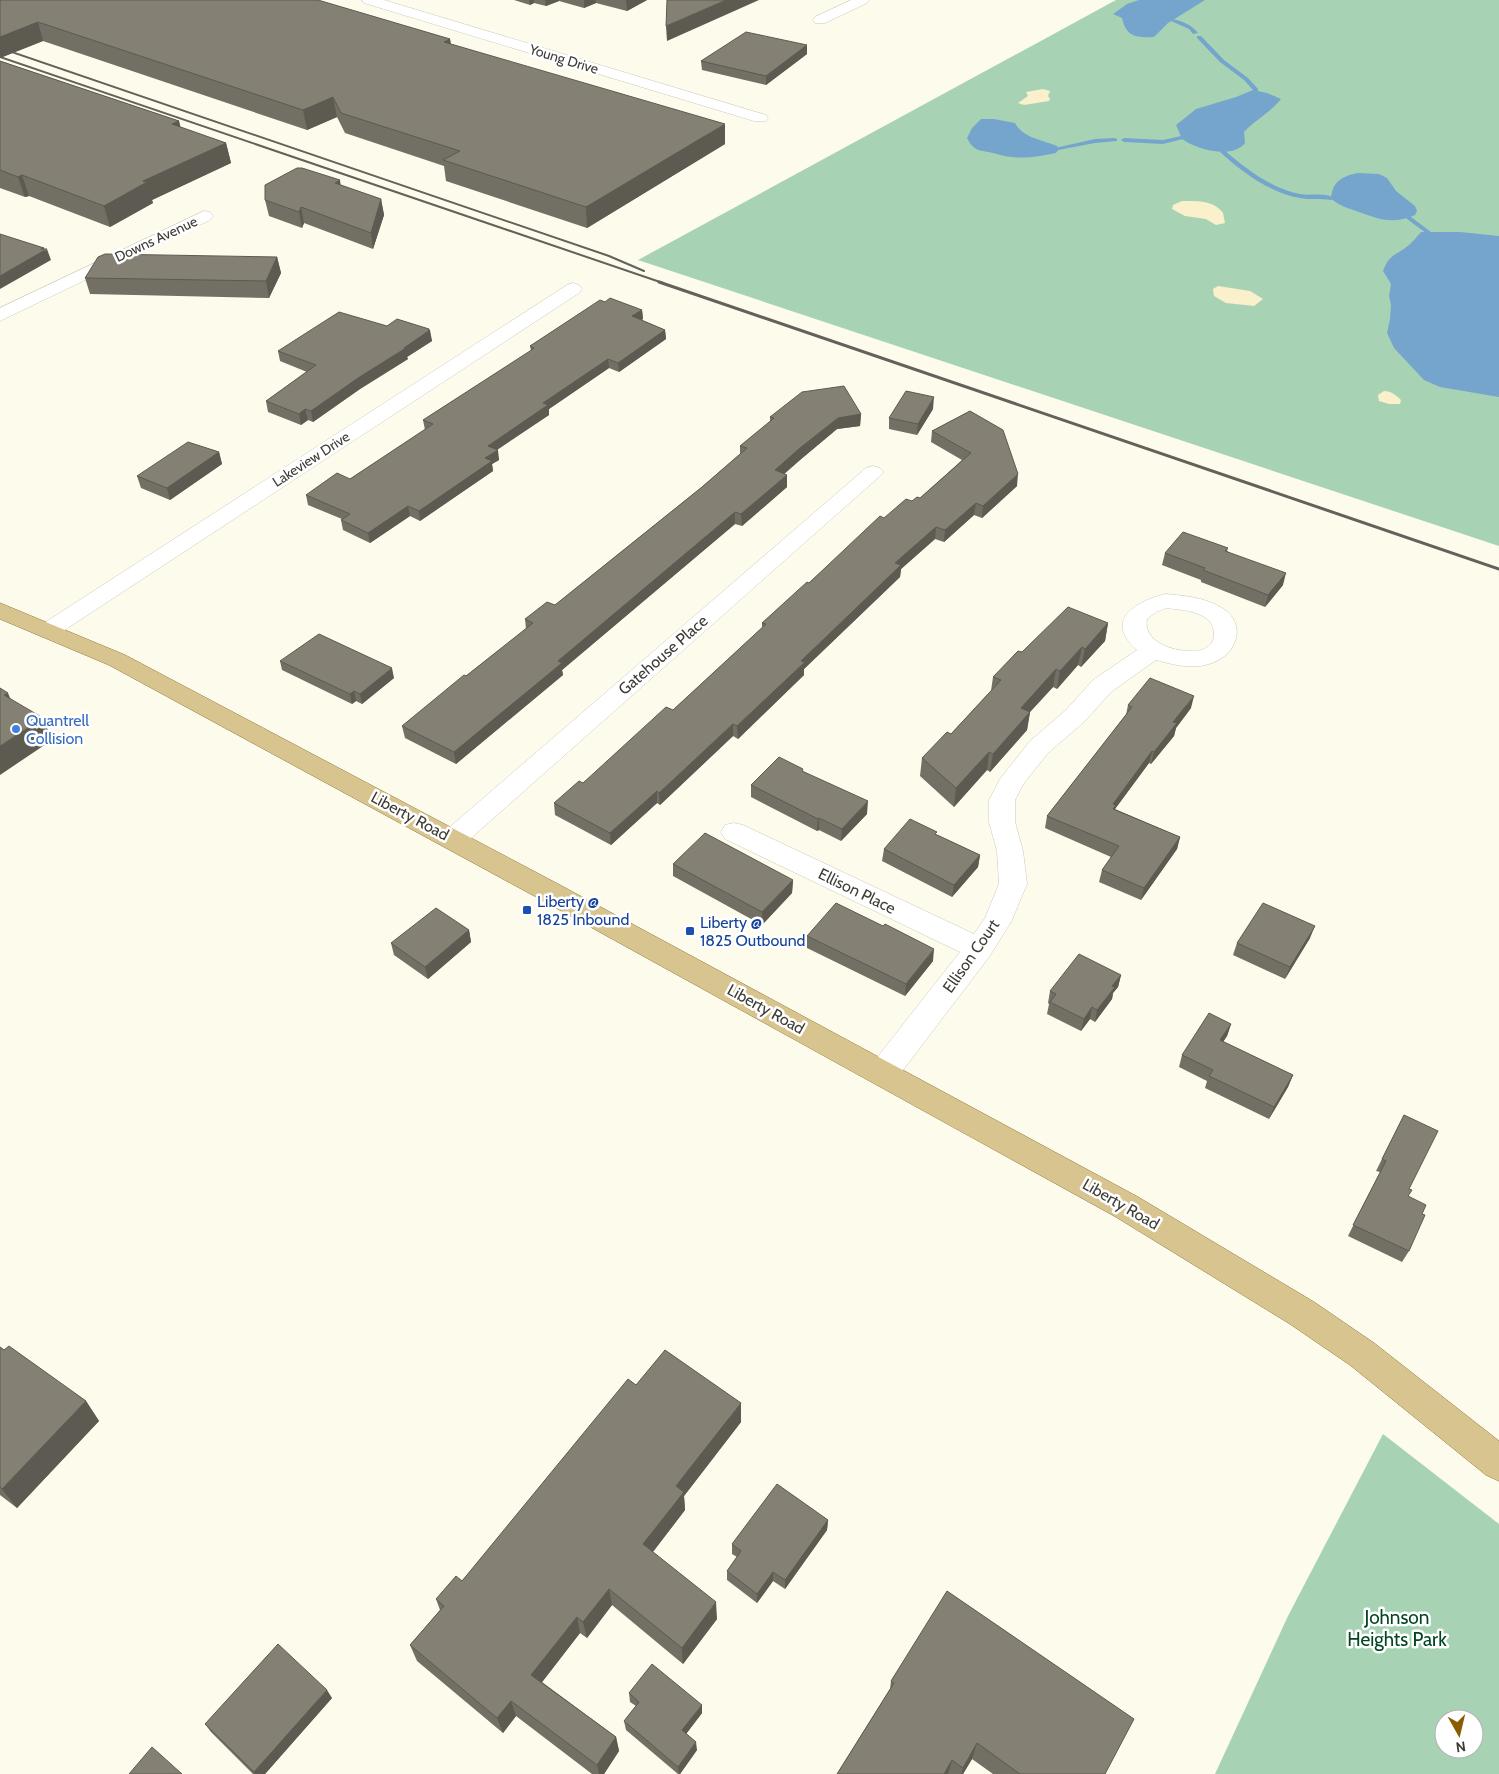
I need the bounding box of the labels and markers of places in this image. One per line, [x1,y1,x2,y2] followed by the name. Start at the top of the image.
[26,711,89,748] place label: Quantrell Collision
[10,723,22,735] marker: Quantrell Collision
[537,892,629,929] place label: Liberty @ 1825 Inbound
[521,904,533,916] marker: Liberty @ 1825 Inbound
[700,913,805,950] place label: Liberty @ 1825 Outbound
[684,925,696,937] marker: Liberty @ 1825 Outbound

